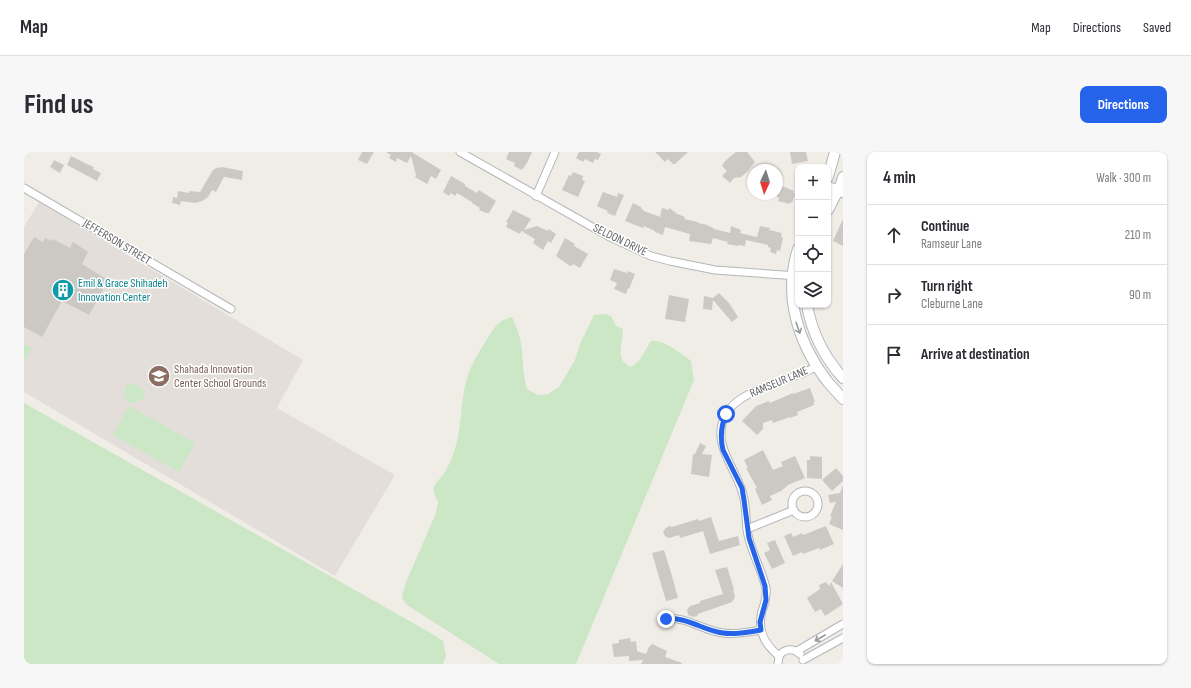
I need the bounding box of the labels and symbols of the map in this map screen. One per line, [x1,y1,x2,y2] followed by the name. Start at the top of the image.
[747,164,783,200] north arrow
[79,215,154,268] street label: JEFFERSON STREET
[590,220,650,260] street label: SELDON DRIVE
[78,276,168,305] place label: Emil & Grace Shihadeh Innovation Center
[50,277,76,303] building icon: Emil & Grace Shihadeh Innovation Center
[795,322,803,334] one-way arrow
[174,362,266,391] place label: Shahada Innovation Center School Grounds
[146,363,172,389] school or university icon: Shahada Innovation Center School Grounds
[748,363,810,401] street label: RAMSEUR LANE
[717,405,735,423] route start
[657,610,675,628] route end
[814,634,826,642] one-way arrow

